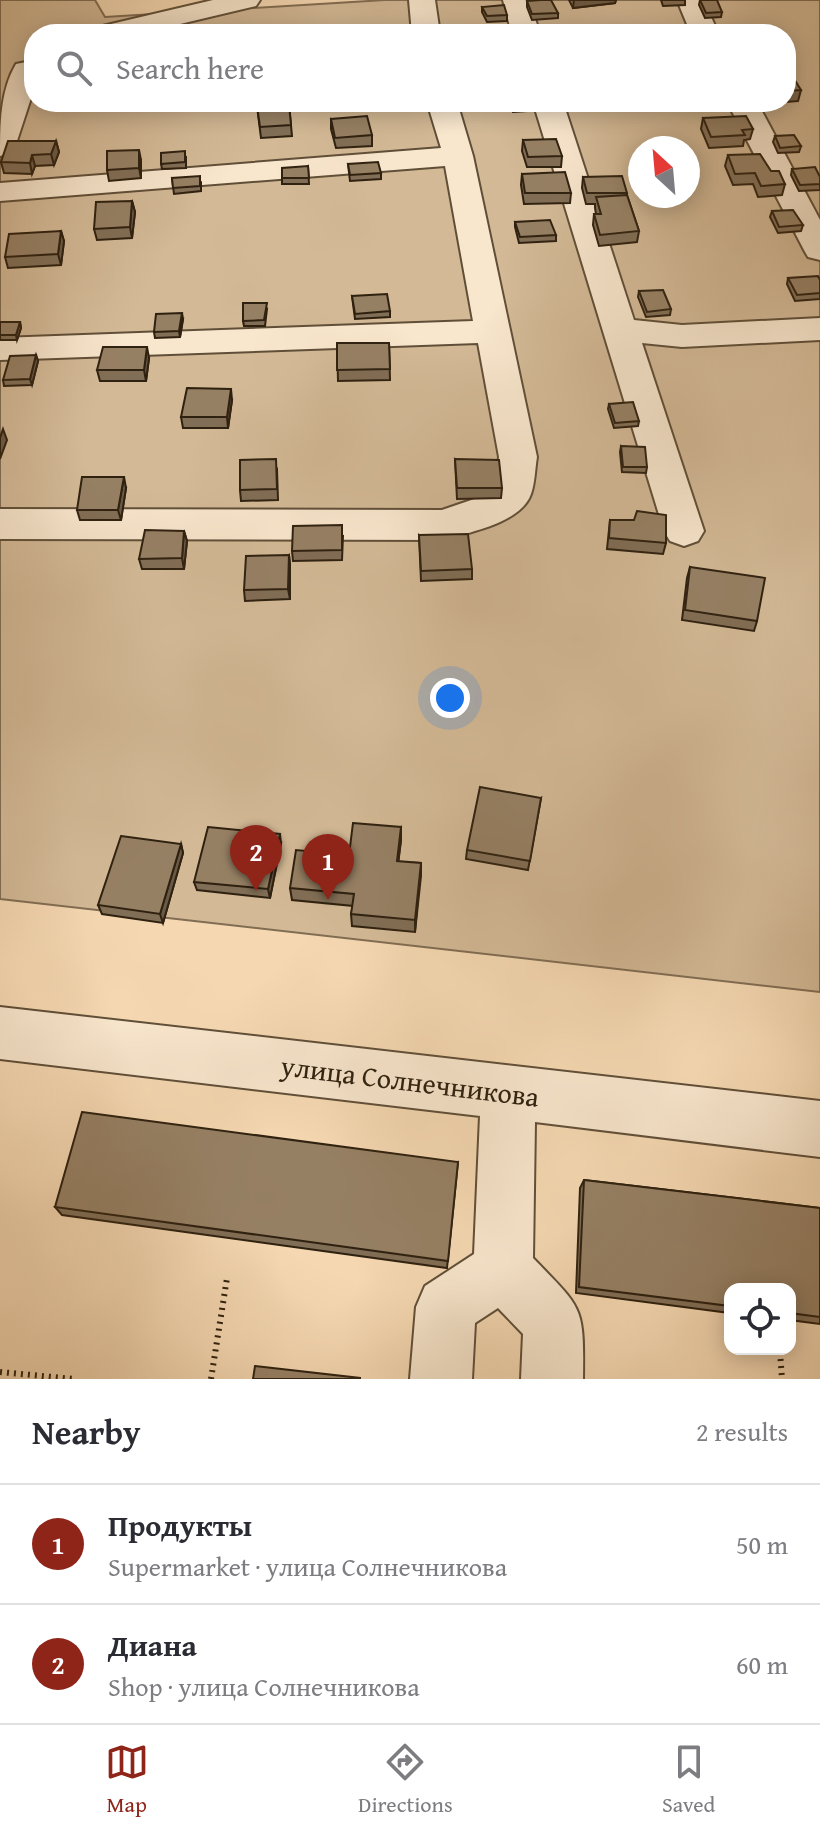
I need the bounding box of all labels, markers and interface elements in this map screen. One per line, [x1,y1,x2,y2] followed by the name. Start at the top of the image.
[24,24,796,112] search box
[52,46,96,90] icon: search
[116,46,264,90] text: Search here
[628,136,700,208] north arrow
[430,678,470,718] your location
[230,825,282,891] pin: 2
[302,834,354,900] pin: 1
[278,1044,542,1117] street label: улица Солнечникова
[724,1283,796,1355] map controls
[724,1283,796,1355] button: locate
[32,1407,141,1456] text: Nearby
[696,1412,788,1451] text: 2 results
[108,1503,252,1547] text: Продукты
[51,1525,65,1564] text: 1
[736,1525,788,1564] text: 50 m
[108,1547,507,1586] text: Supermarket · улица Солнечникова
[108,1623,197,1667] text: Диана
[51,1645,65,1684] text: 2
[736,1645,788,1684] text: 60 m
[108,1667,420,1706] text: Shop · улица Солнечникова
[105,1740,149,1820] tab: Map
[358,1740,453,1820] tab: Directions
[662,1740,715,1820] tab: Saved

